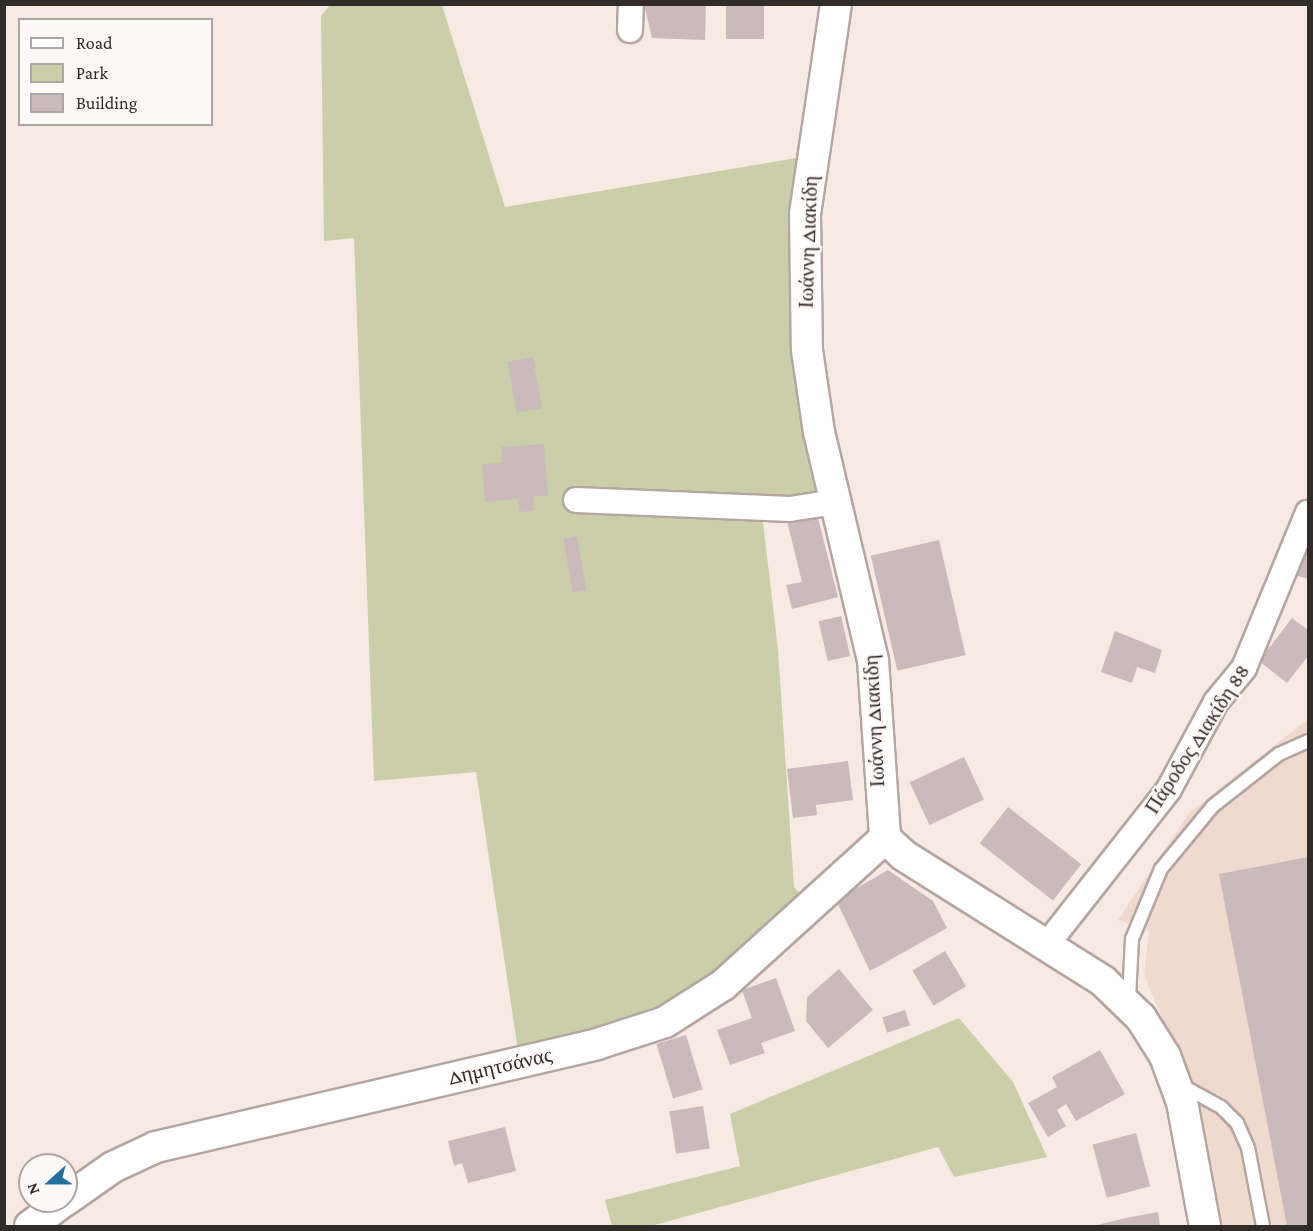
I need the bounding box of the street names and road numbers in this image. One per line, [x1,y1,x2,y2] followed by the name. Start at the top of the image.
[793,175,823,309] street label: Ιωάννη Διακίδη
[858,654,890,788] street label: Ιωάννη Διακίδη
[1139,659,1255,819] street label: Πάροδος Διακίδη 88
[446,1042,554,1090] street label: Δημητσάνας

